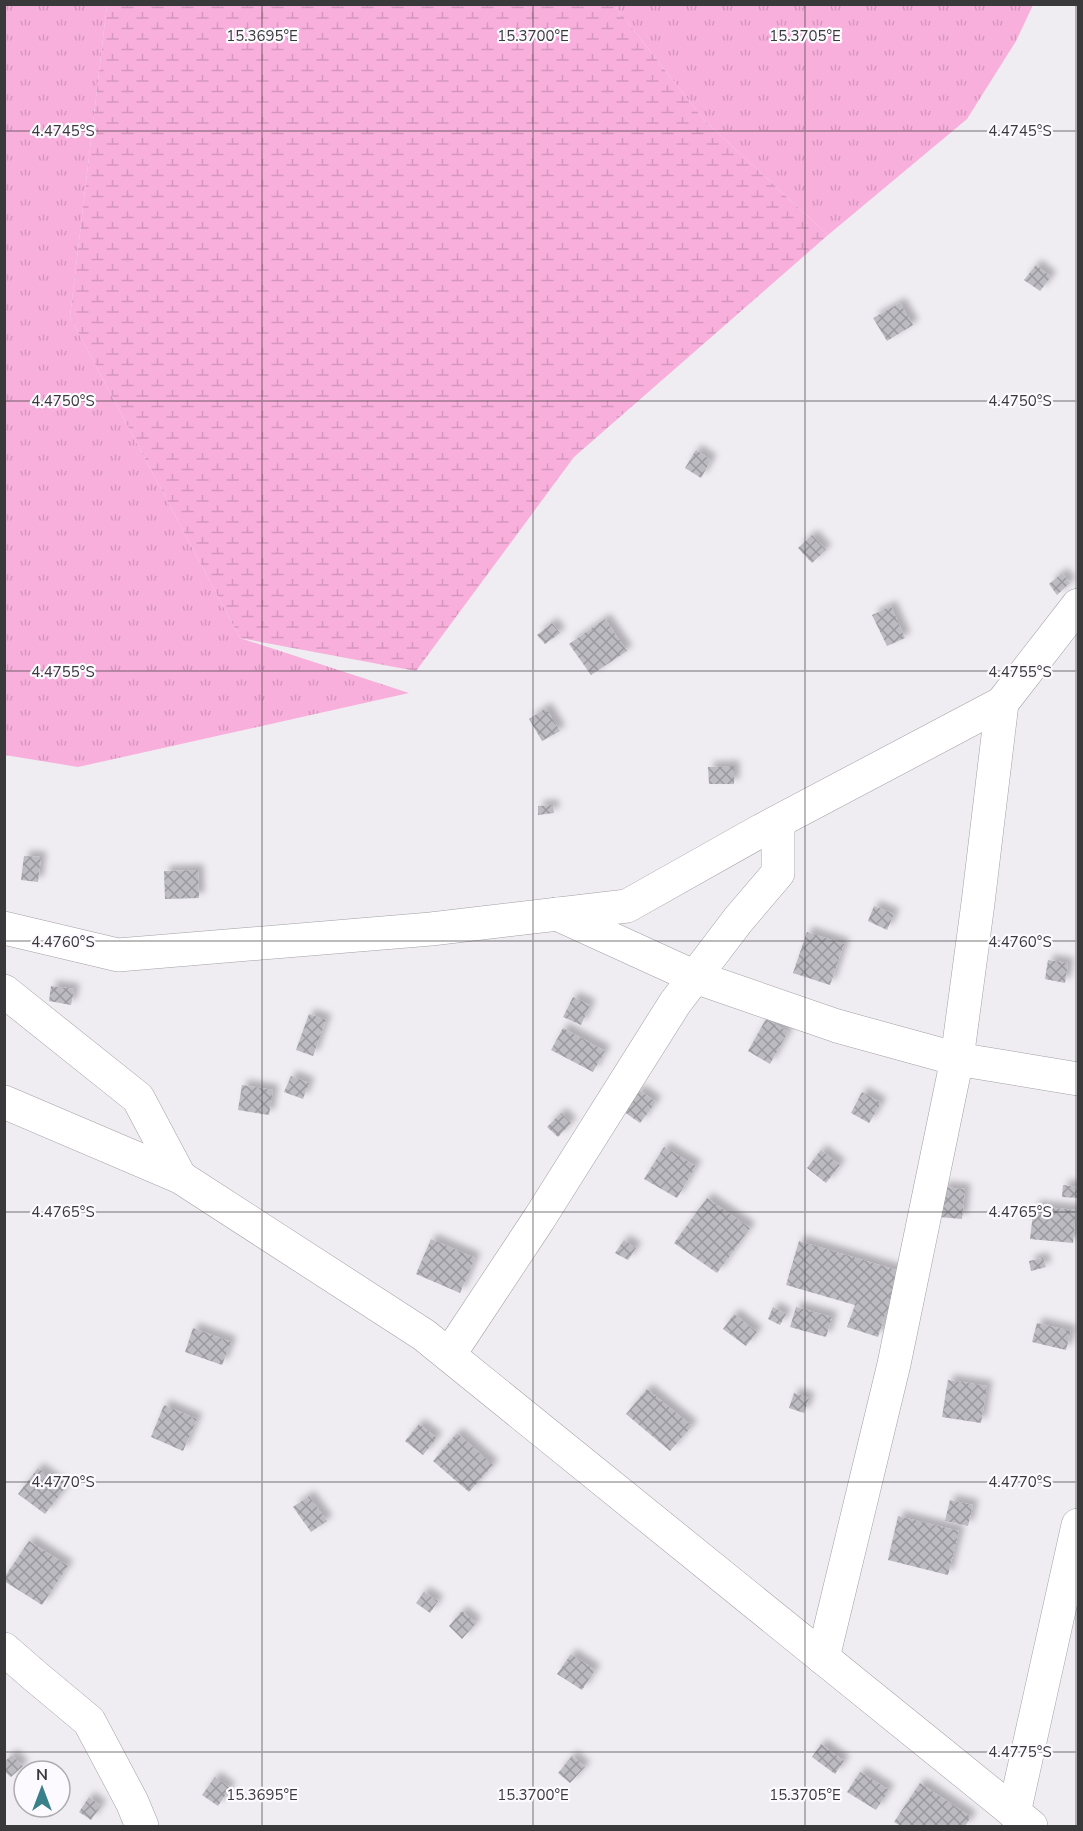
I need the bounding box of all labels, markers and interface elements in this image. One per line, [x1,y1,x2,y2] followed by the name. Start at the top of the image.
[226,26,298,46] text: 15.3695°E
[497,26,569,46] text: 15.3700°E
[769,26,841,46] text: 15.3705°E
[31,121,95,141] text: 4.4745°S
[988,121,1052,141] text: 4.4745°S
[31,391,95,411] text: 4.4750°S
[988,391,1052,411] text: 4.4750°S
[31,662,95,682] text: 4.4755°S
[988,662,1052,682] text: 4.4755°S
[31,932,95,952] text: 4.4760°S
[988,932,1052,952] text: 4.4760°S
[31,1202,95,1222] text: 4.4765°S
[988,1202,1052,1222] text: 4.4765°S
[31,1472,95,1492] text: 4.4770°S
[988,1472,1052,1492] text: 4.4770°S
[988,1742,1052,1762] text: 4.4775°S
[12,1759,72,1819] north arrow
[36,1764,48,1786] text: N
[226,1785,298,1805] text: 15.3695°E
[497,1785,569,1805] text: 15.3700°E
[769,1785,841,1805] text: 15.3705°E

